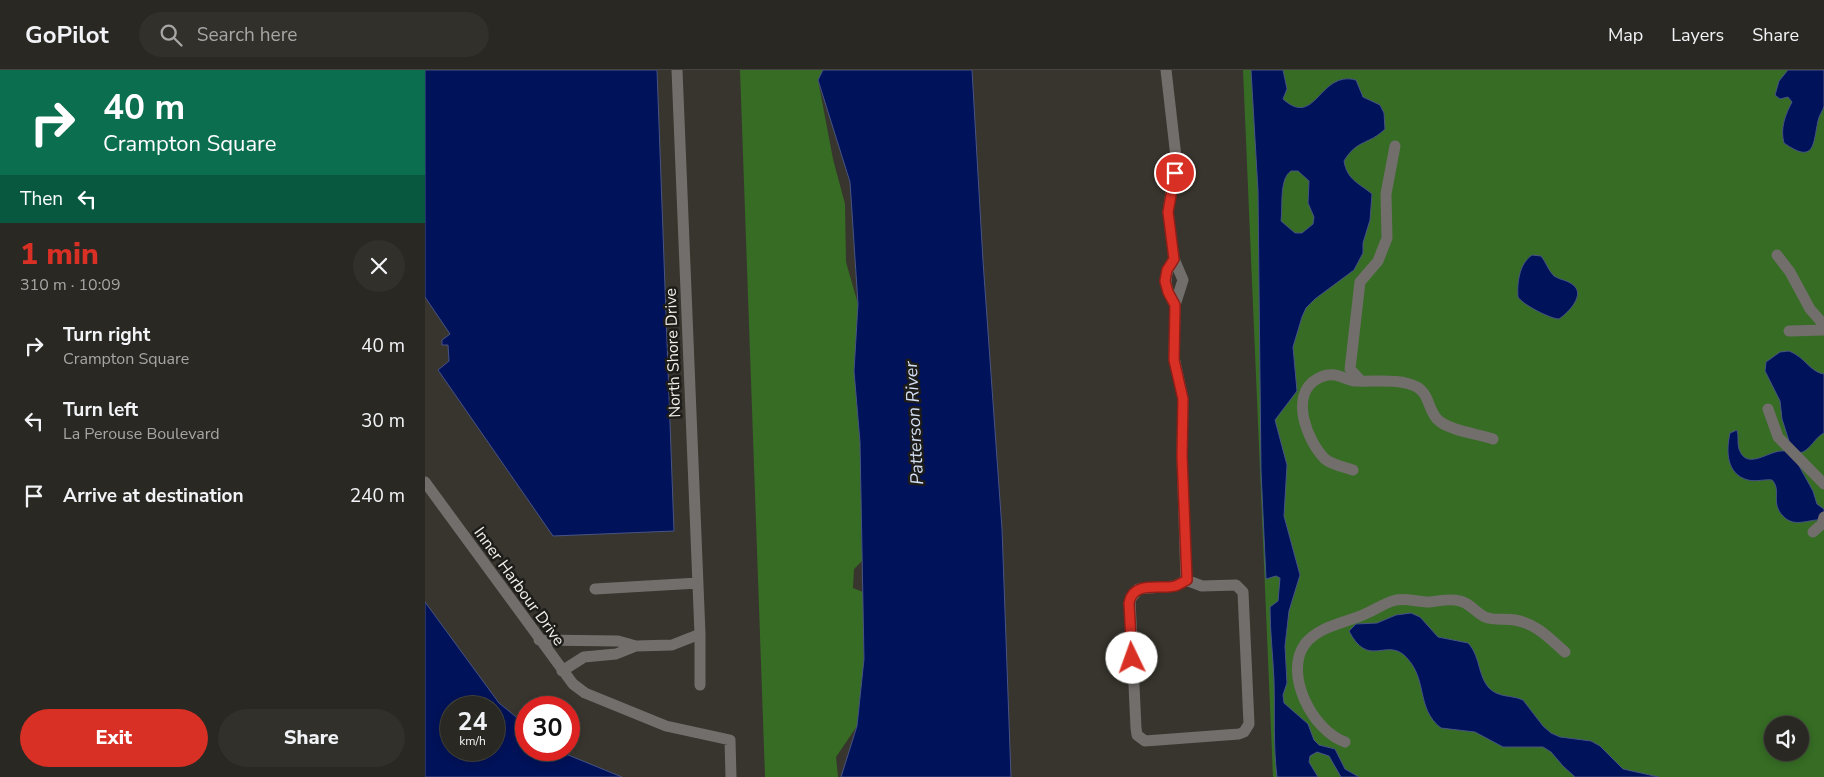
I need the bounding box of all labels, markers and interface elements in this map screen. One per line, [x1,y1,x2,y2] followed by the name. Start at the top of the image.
[139,12,489,57] search box
[25,19,109,51] text: GoPilot
[157,21,185,49] icon: search
[197,22,297,48] text: Search here
[1608,23,1643,47] text: Map
[1671,23,1724,47] text: Layers
[1752,23,1799,47] text: Share
[103,84,185,131] text: 40 m
[20,90,85,155] icon: right
[103,129,277,159] text: Crampton Square
[1154,152,1196,194] pin
[1161,159,1189,187] icon: arrive
[73,185,101,213] icon: left
[20,186,63,212] text: Then
[20,234,99,275] text: 1 min
[353,240,405,292] button: close
[20,274,121,296] text: 310 m · 10:09
[660,288,686,418] street label: North Shore Drive
[63,322,150,348] text: Turn right
[20,332,48,360] icon: right
[361,333,405,359] text: 40 m
[63,348,189,370] text: Crampton Square
[899,360,929,485] water label: Patterson River
[63,397,138,423] text: Turn left
[20,407,48,435] icon: left
[361,408,405,434] text: 30 m
[63,423,220,445] text: La Perouse Boulevard
[20,482,48,510] icon: arrive
[63,483,244,509] text: Arrive at destination
[350,483,405,509] text: 240 m
[469,523,570,650] street label: Inner Harbour Drive
[1105,631,1157,683] position arrow
[515,696,580,761] speed limit sign: 30
[457,705,488,739] text: 24
[20,709,208,767] button: Exit
[218,709,405,767] button: Share
[1764,716,1809,761] map controls
[1764,716,1809,761] button: sound
[459,733,486,749] text: km/h

